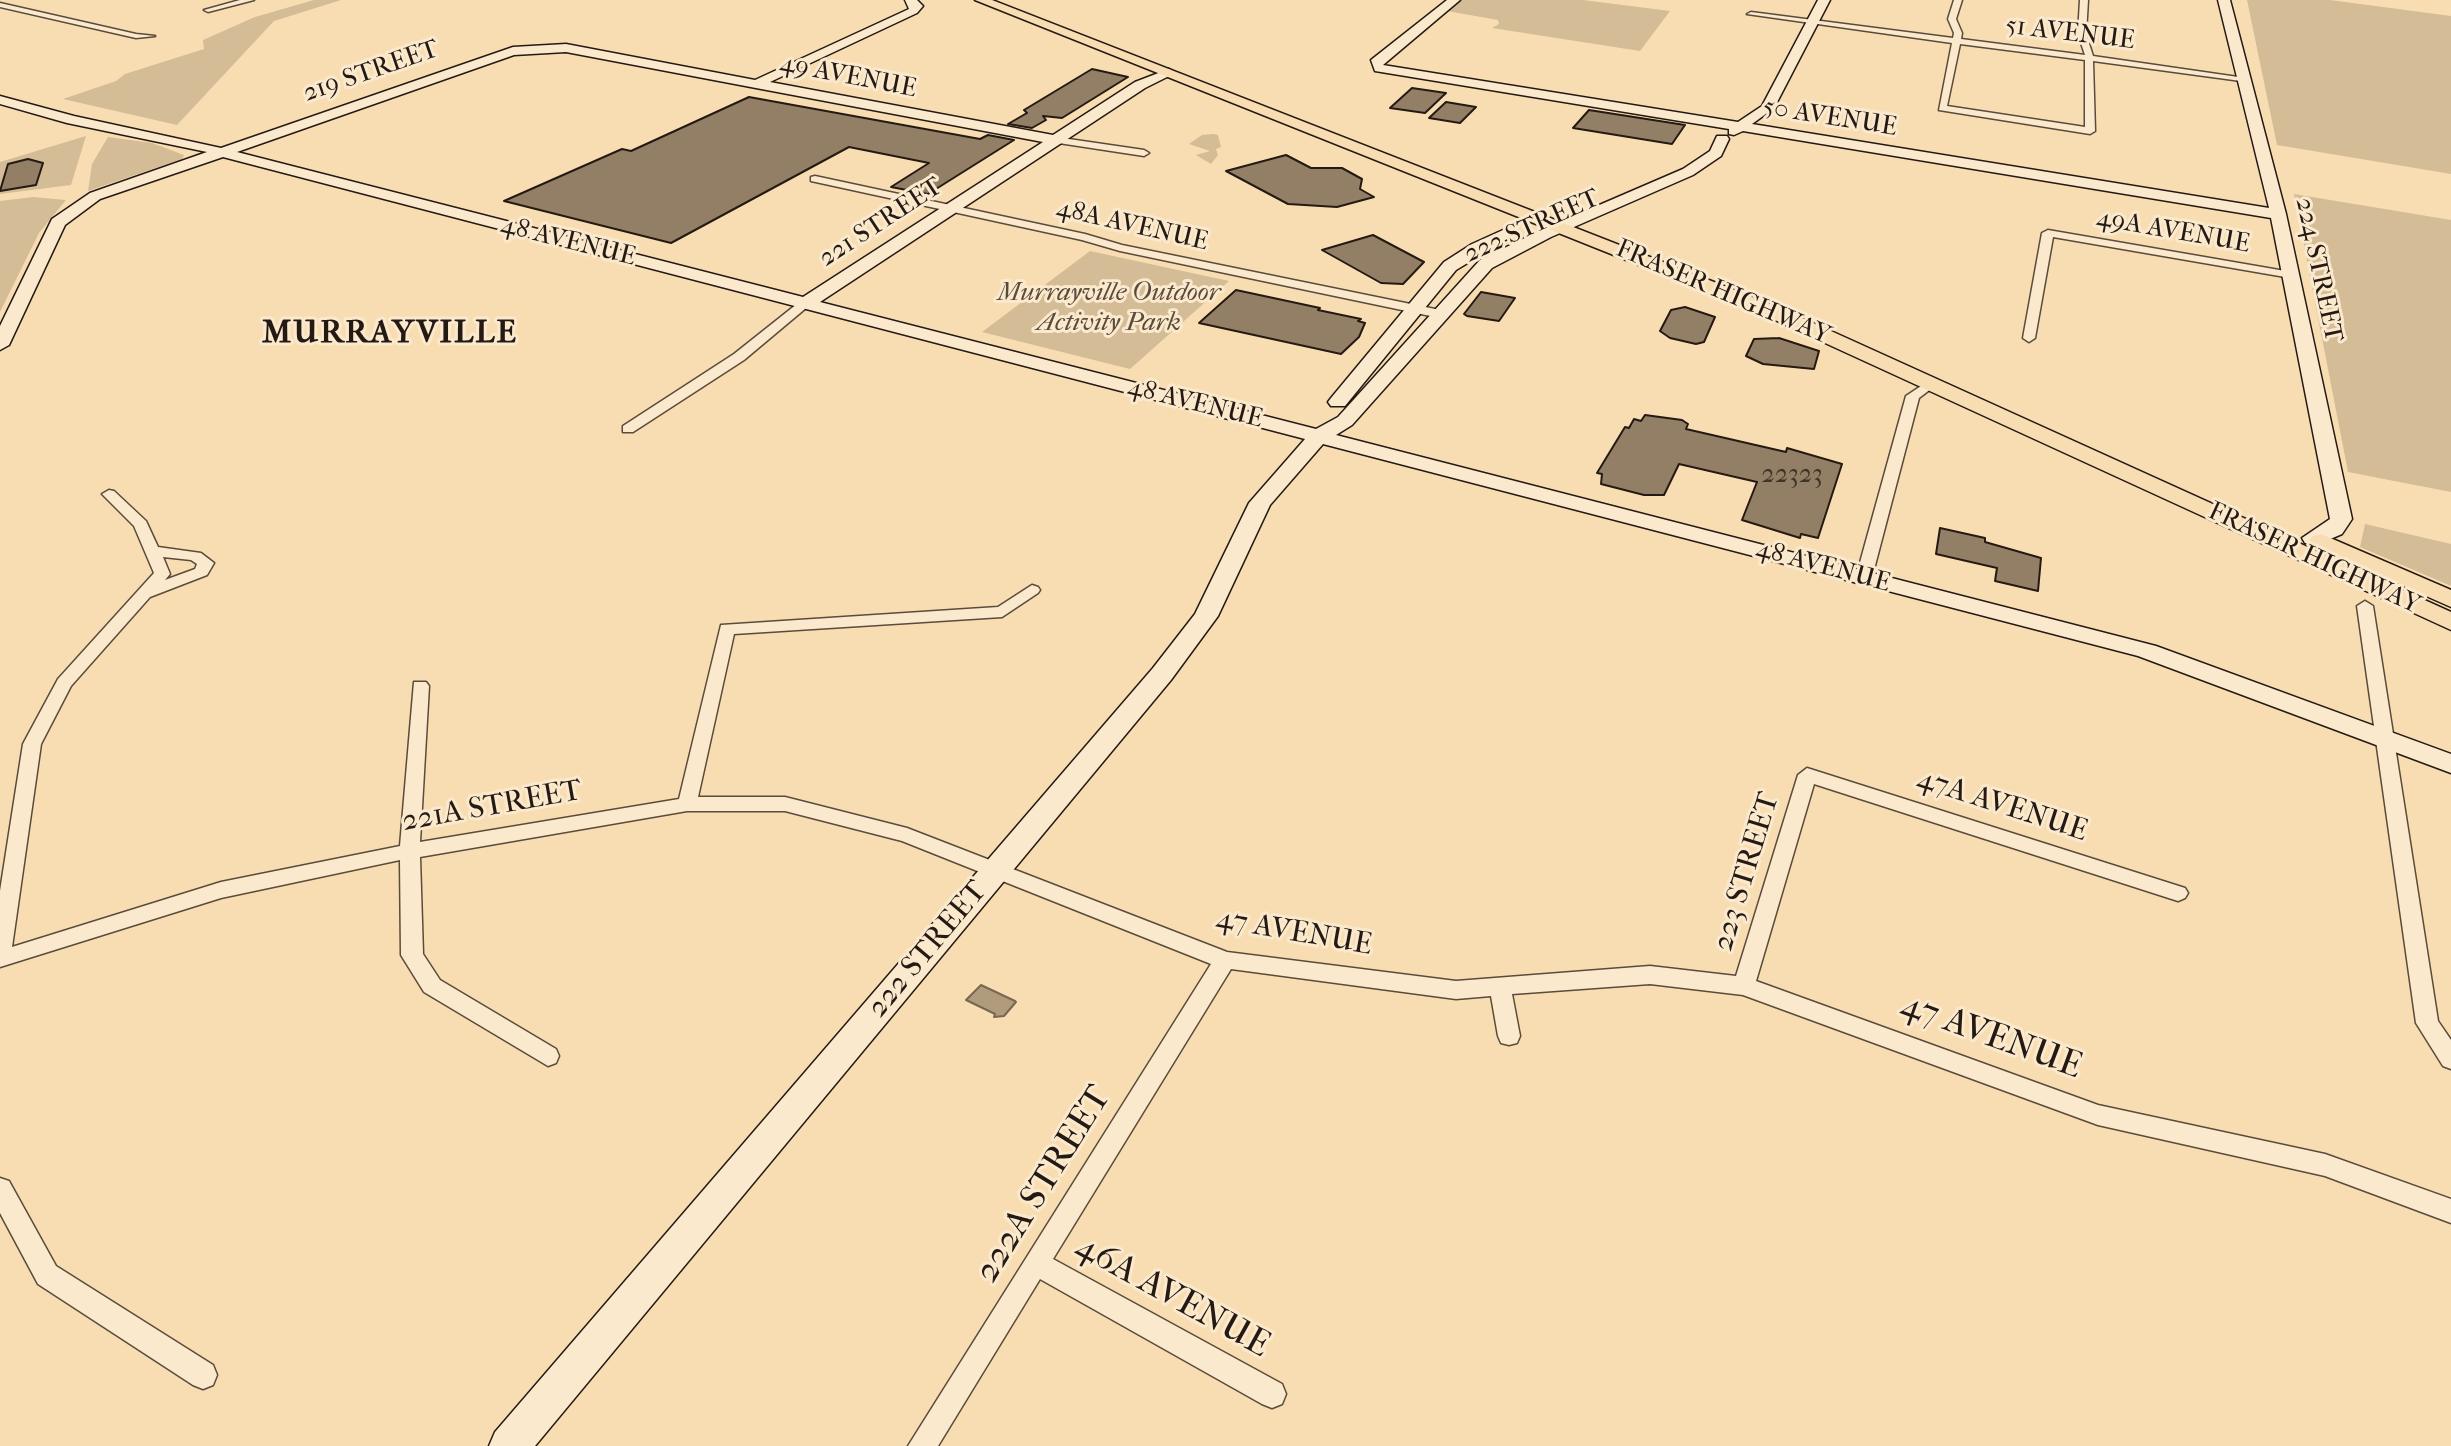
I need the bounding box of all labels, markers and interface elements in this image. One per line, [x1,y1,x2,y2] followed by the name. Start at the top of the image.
[2004,11,2136,57] street label: 51 AVENUE
[299,34,443,110] street label: 219 STREET
[777,48,919,106] street label: 49 AVENUE
[1761,92,1899,144] street label: 50 AVENUE
[814,172,948,274] street label: 221 STREET
[1460,183,1604,271] street label: 222 STREET
[1053,193,1211,259] street label: 48A AVENUE
[2287,195,2349,345] street label: 224 STREET
[2094,203,2252,261] street label: 49A AVENUE
[497,210,639,274] street label: 48 AVENUE
[1611,234,1835,352] street label: FRASER HIGHWAY
[998,278,1220,340] park label: Murrayville Outdoor Activity Park
[262,315,518,353] district label: MURRAYVILLE
[1124,372,1266,436] street label: 48 AVENUE
[1761,460,1823,492] house number: 22323
[2203,496,2425,622] street label: FRASER HIGHWAY
[1752,534,1894,600] street label: 48 AVENUE
[1912,762,2092,850] street label: 47A AVENUE
[399,773,585,841] street label: 221A STREET
[1706,788,1788,956] street label: 223 STREET
[861,874,995,1026] street label: 222 STREET
[1213,902,1375,964] street label: 47 AVENUE
[1895,984,2087,1090] street label: 47 AVENUE
[966,1079,1122,1291] street label: 222A STREET
[1067,1226,1277,1368] street label: 46A AVENUE

